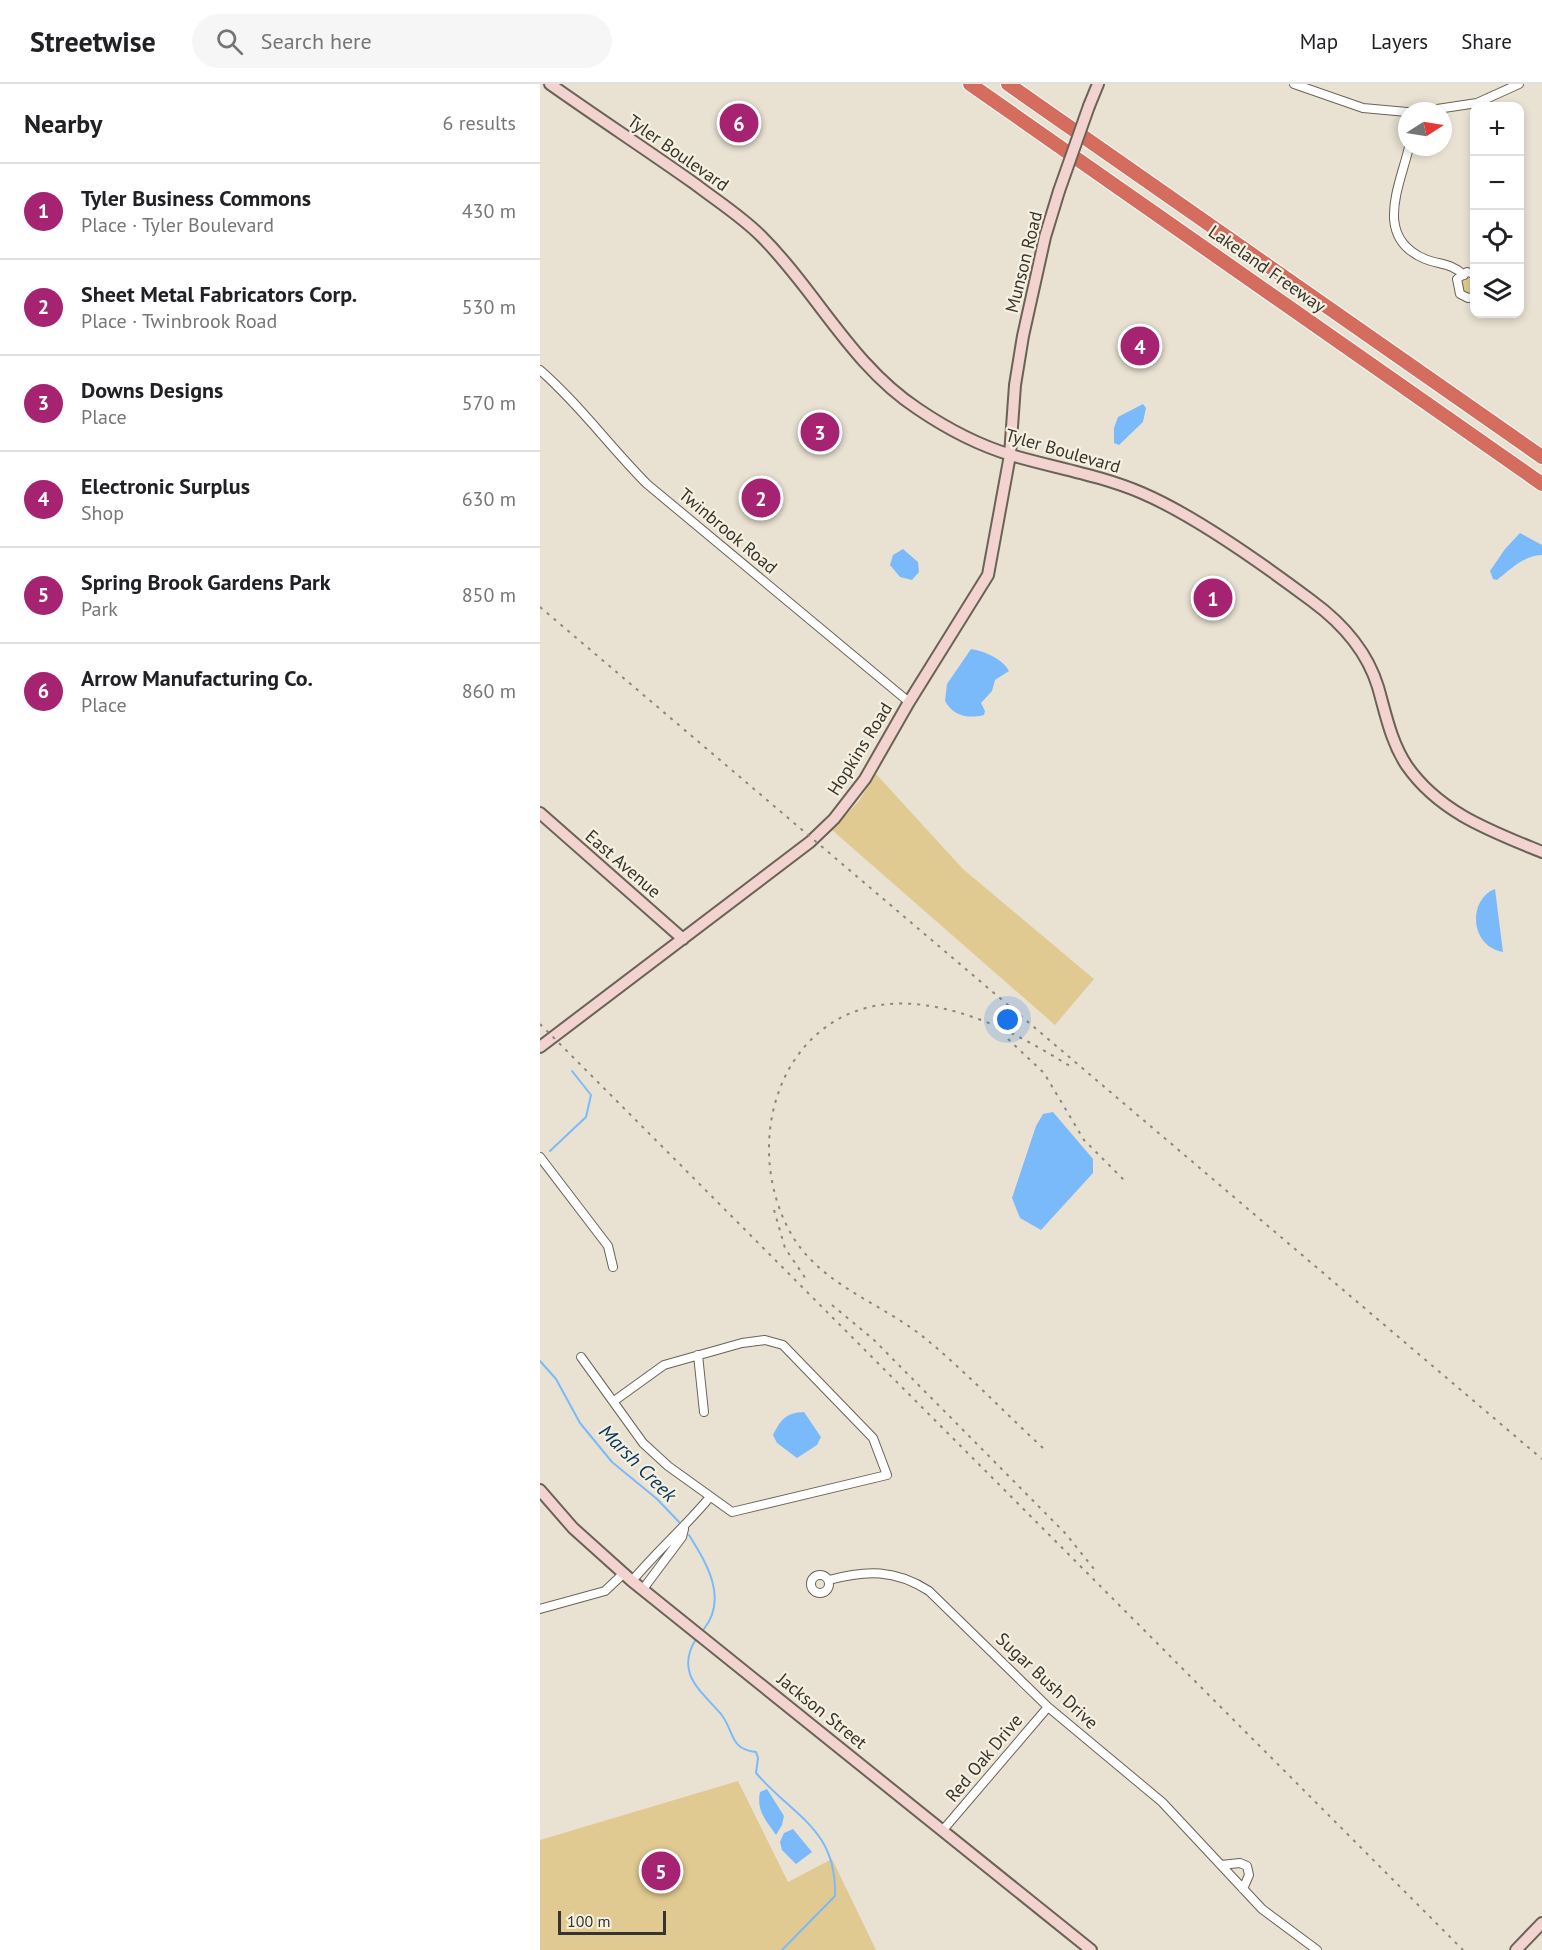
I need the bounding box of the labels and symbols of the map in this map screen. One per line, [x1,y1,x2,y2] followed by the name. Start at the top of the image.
[720,100,758,146] pin: 6
[1398,102,1452,156] north arrow
[623,109,733,196] street label: Tyler Boulevard
[1000,209,1047,315] street label: Munson Road
[1204,220,1331,318] street label: Lakeland Freeway
[1120,324,1160,368] pin: 4
[800,410,840,454] pin: 3
[1003,423,1123,478] street label: Tyler Boulevard
[742,476,780,520] pin: 2
[674,483,782,579] street label: Twinbrook Road
[1194,576,1232,620] pin: 1
[822,698,897,799] street label: Hopkins Road
[581,825,666,903] street label: East Avenue
[993,1005,1022,1034] your location
[594,1419,683,1508] water label: Marsh Creek
[991,1627,1103,1734] street label: Sugar Bush Drive
[772,1667,872,1754] street label: Jackson Street
[940,1709,1027,1806] street label: Red Oak Drive
[642,1848,680,1894] pin: 5
[558,1908,666,1936] scale bar

